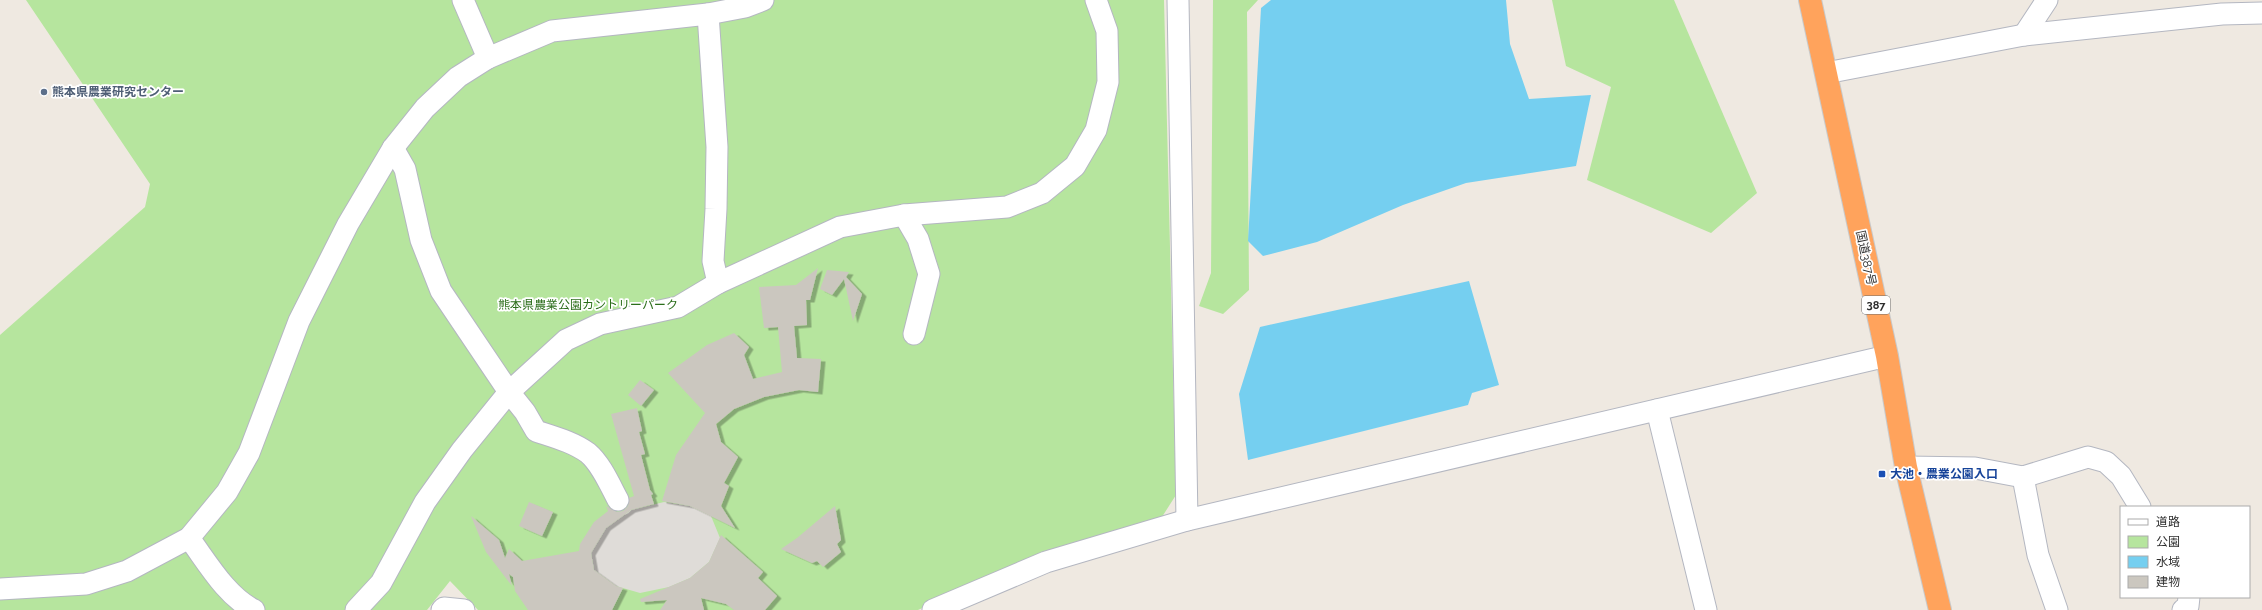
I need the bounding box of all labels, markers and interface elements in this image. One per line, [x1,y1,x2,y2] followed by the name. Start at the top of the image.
[52,85,184,99] place label: 熊本県農業研究センター
[39,87,49,97] marker: 熊本県農業研究センター
[1853,229,1879,287] street label: 国道387号
[1862,296,1890,314] road number: 387
[498,298,678,312] park label: 熊本県農業公園カントリーパーク
[1890,467,1998,481] place label: 大池・農業公園入口
[1877,469,1887,479] marker: 大池・農業公園入口
[2120,506,2250,598] legend
[2156,515,2180,529] text: 道路
[2156,535,2180,549] text: 公園
[2156,555,2180,569] text: 水域
[2156,575,2180,589] text: 建物

